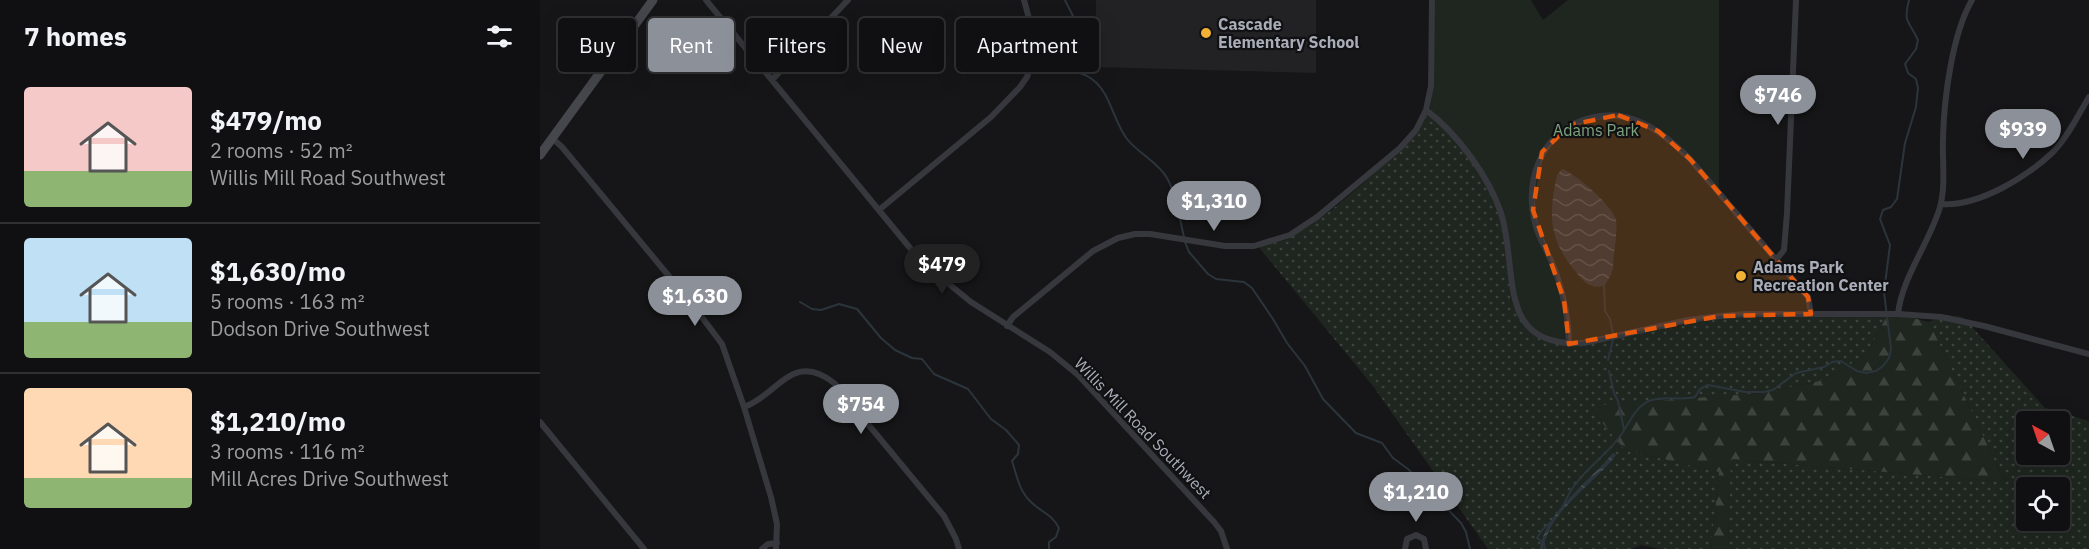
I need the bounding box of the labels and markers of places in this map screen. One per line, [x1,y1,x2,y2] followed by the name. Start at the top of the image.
[1218,14,1359,52] place label: Cascade Elementary School
[1199,26,1213,40] marker: Cascade Elementary School
[1742,75,1814,126] pin: $746
[1987,109,2059,160] pin: $939
[1165,181,1263,232] pin: $1,310
[906,244,978,295] pin: $479
[1753,257,1889,295] place label: Adams Park Recreation Center
[1734,269,1748,283] marker: Adams Park Recreation Center
[646,276,744,327] pin: $1,630
[825,384,897,435] pin: $754
[1367,472,1465,523] pin: $1,210

